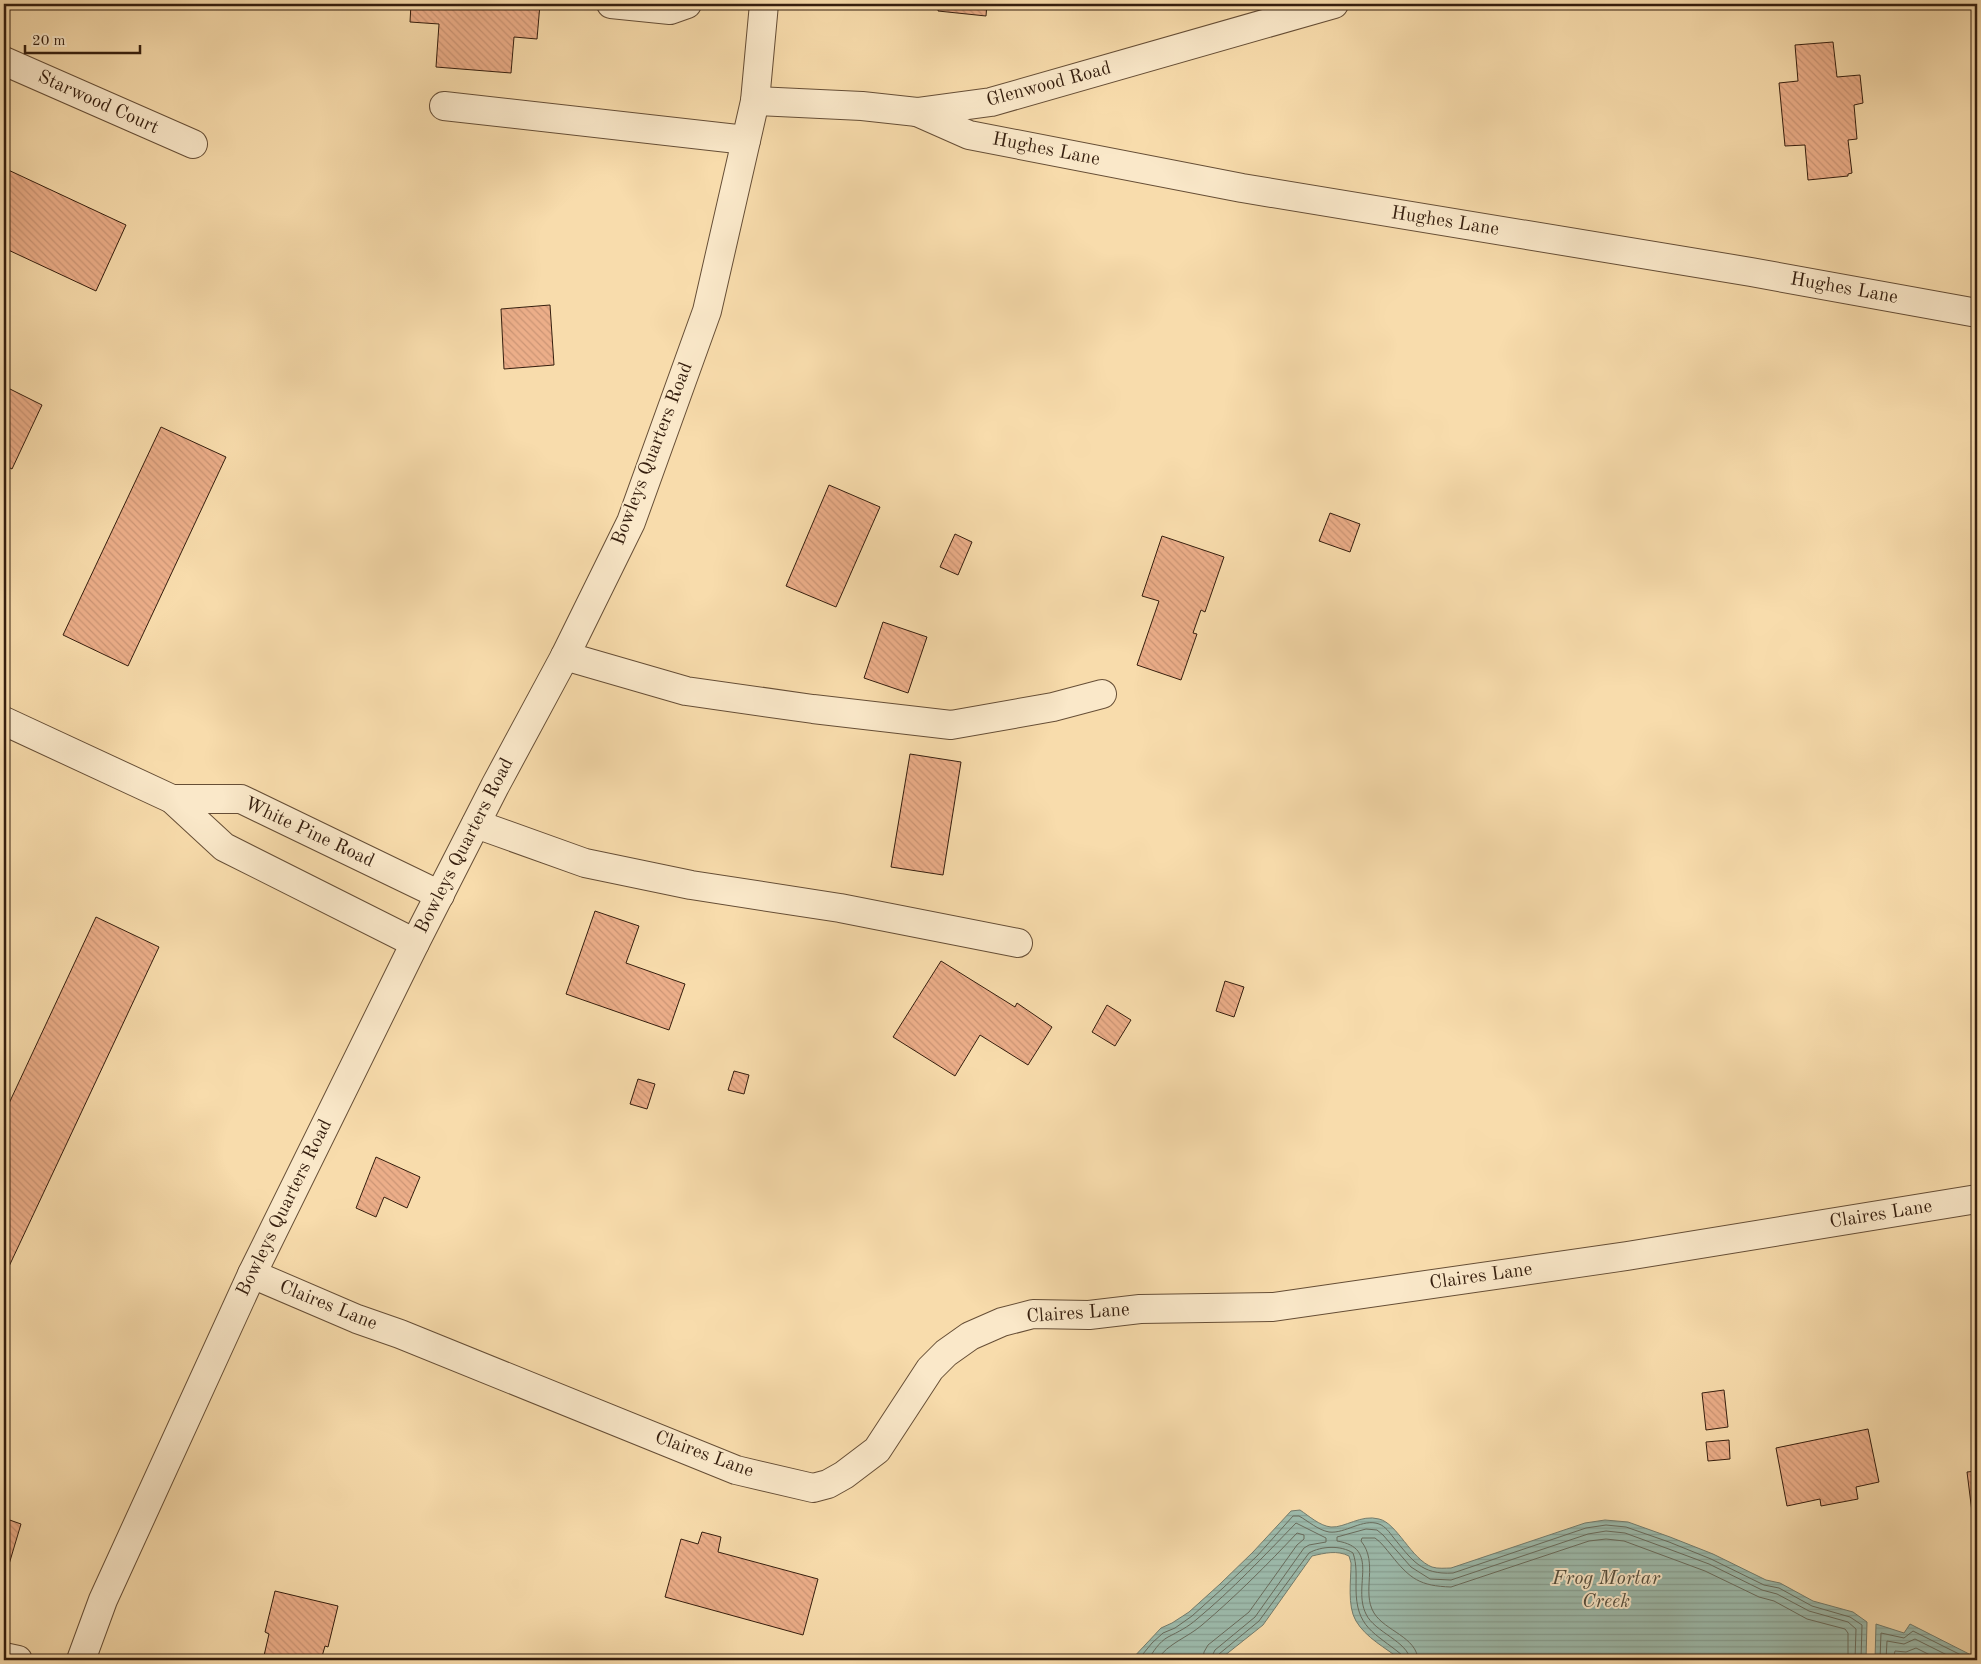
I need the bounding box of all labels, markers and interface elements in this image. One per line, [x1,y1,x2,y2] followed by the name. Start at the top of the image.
[25,22,140,54] scale bar
[32,34,66,49] text: 20 m
[985,59,1113,111] street label: Glenwood Road
[35,68,161,138] street label: Starwood Court
[991,130,1101,170] street label: Hughes Lane
[1390,204,1500,240] street label: Hughes Lane
[1789,270,1899,308] street label: Hughes Lane
[609,360,697,548] street label: Bowleys Quarters Road
[412,755,518,937] street label: Bowleys Quarters Road
[241,795,377,871] street label: White Pine Road
[234,1117,336,1299] street label: Bowleys Quarters Road
[1828,1198,1934,1232] street label: Claires Lane
[1428,1260,1534,1294] street label: Claires Lane
[276,1278,380,1334] street label: Claires Lane
[1026,1301,1130,1327] street label: Claires Lane
[652,1428,756,1482] street label: Claires Lane
[1551,1569,1660,1612] water label: Frog Mortar Creek

